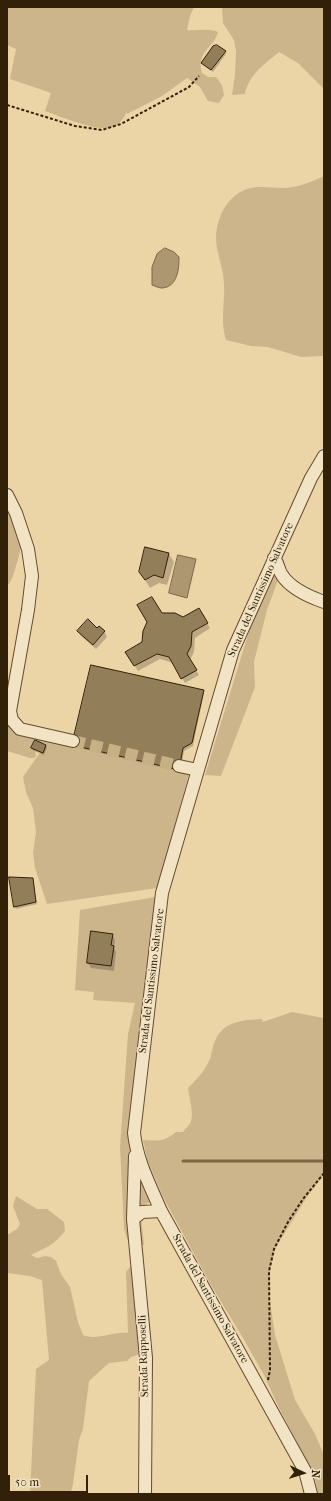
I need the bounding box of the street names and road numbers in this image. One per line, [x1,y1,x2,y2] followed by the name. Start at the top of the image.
[225,521,297,659] street label: Strada del Santissimo Salvatore
[137,908,167,1054] street label: Strada del Santissimo Salvatore
[169,1232,251,1366] street label: Strada del Santissimo Salvatore
[136,1315,152,1397] street label: Strada Rapposelli

